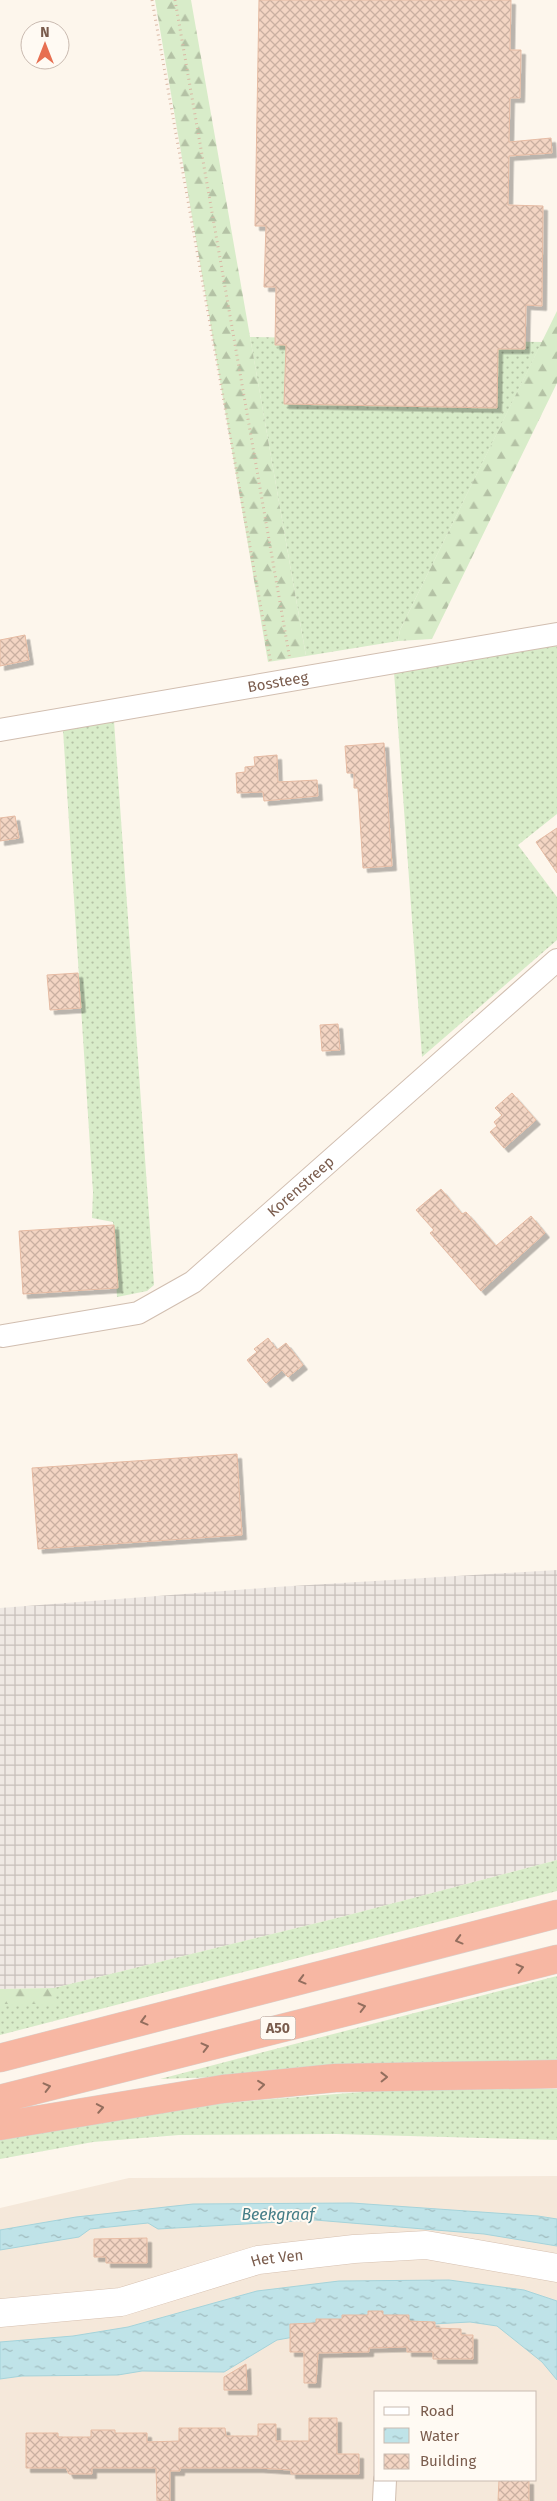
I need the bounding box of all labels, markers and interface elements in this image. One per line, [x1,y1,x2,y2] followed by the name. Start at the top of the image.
[20,20,70,70] north arrow
[40,24,50,41] text: N
[246,668,310,696] street label: Bossteeg
[264,1152,338,1221] street label: Korenstreep
[455,1934,464,1944] one-way arrow
[515,1963,524,1974] one-way arrow
[297,1974,306,1985] one-way arrow
[358,2002,367,2013] one-way arrow
[140,2015,149,2026] one-way arrow
[260,2016,296,2040] road number: A50
[200,2042,209,2053] one-way arrow
[380,2072,388,2082] one-way arrow
[257,2080,265,2091] one-way arrow
[43,2082,52,2093] one-way arrow
[95,2104,104,2114] one-way arrow
[241,2205,317,2224] water label: Beekgraaf
[249,2246,304,2271] street label: Het Ven
[374,2391,537,2481] legend
[420,2402,455,2420] text: Road
[420,2427,459,2445] text: Water
[420,2452,476,2470] text: Building

